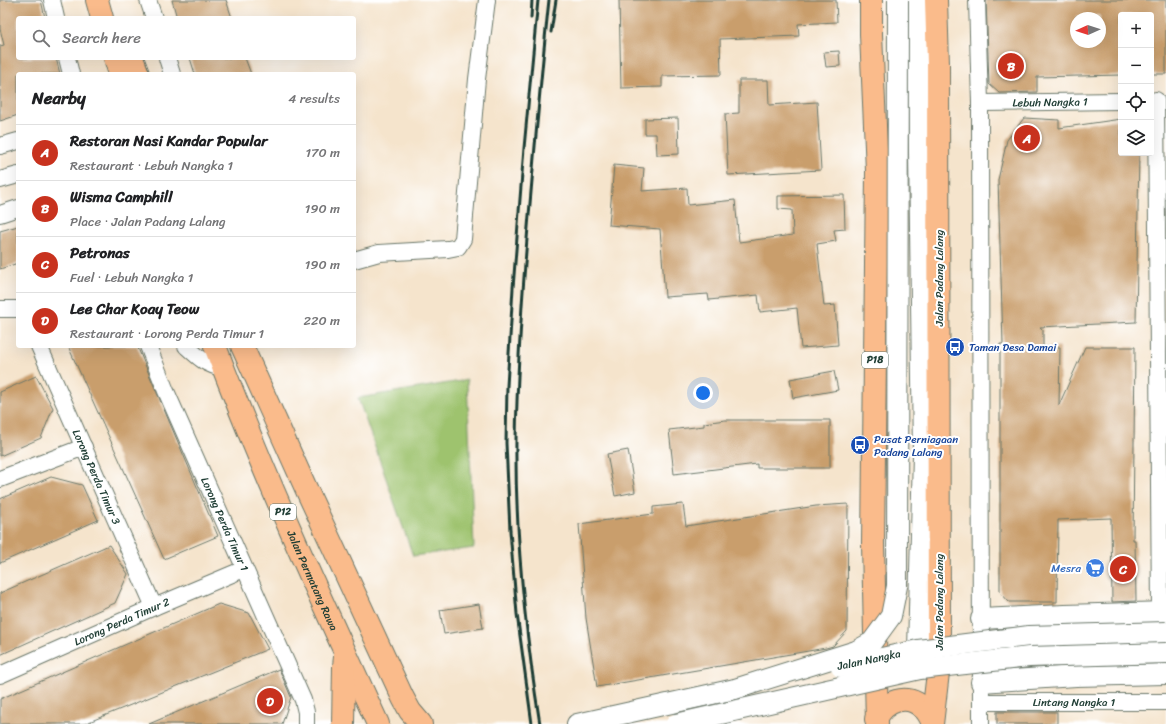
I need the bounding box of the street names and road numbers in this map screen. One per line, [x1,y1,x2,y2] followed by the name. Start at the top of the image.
[1012,92,1088,112] street label: Lebuh Nangka 1
[930,229,949,327] street label: Jalan Padang Lalang
[862,352,888,368] road number: P18
[67,426,126,528] street label: Lorong Perda Timur 3
[196,474,254,574] street label: Lorong Perda Timur 1
[270,504,296,520] road number: P12
[282,526,344,634] street label: Jalan Permatang Rawa
[930,553,949,651] street label: Jalan Padang Lalang
[71,592,173,651] street label: Lorong Perda Timur 2
[835,644,903,676] street label: Jalan Nangka
[1033,693,1116,712] street label: Lintang Nangka 1

